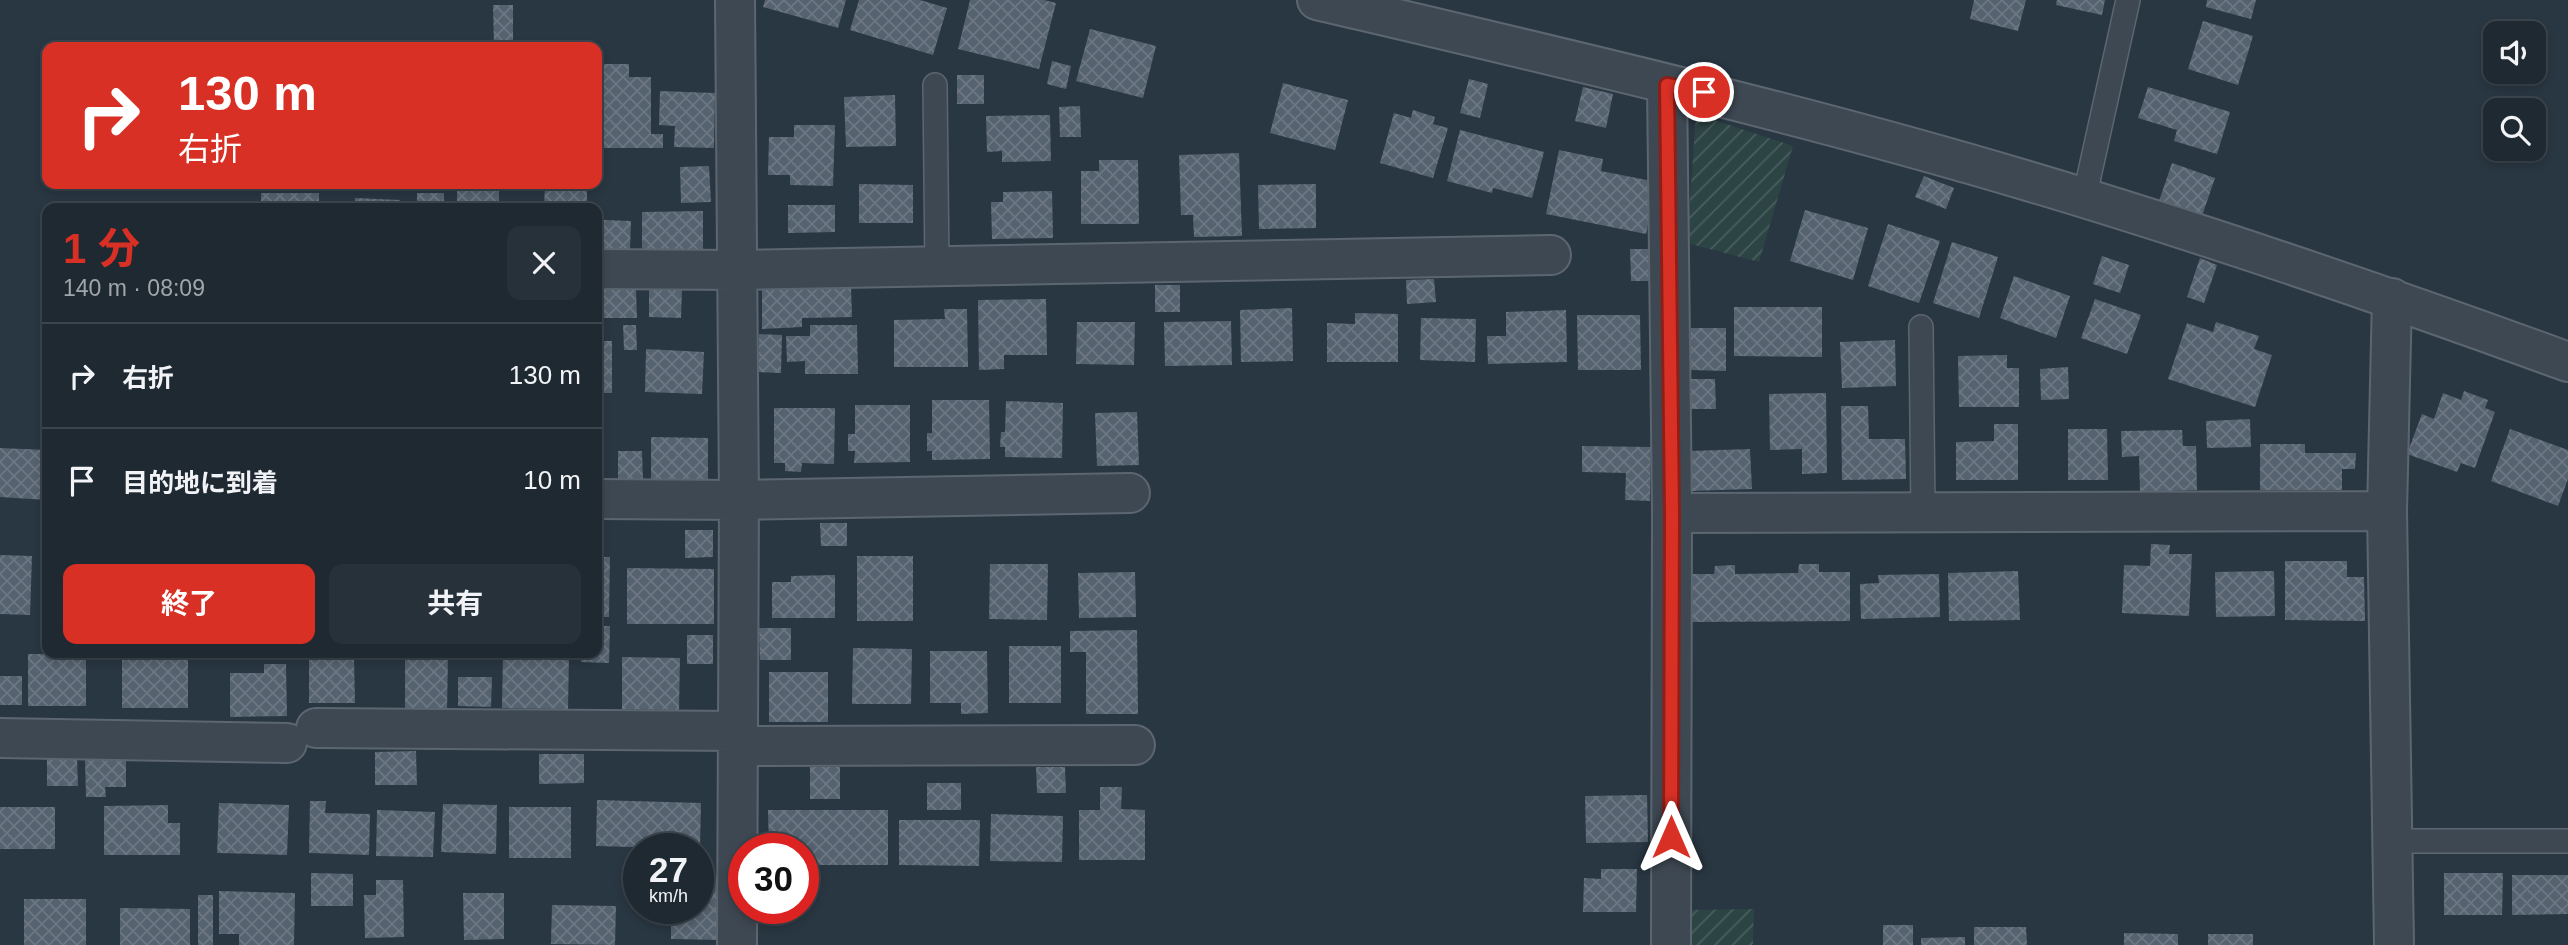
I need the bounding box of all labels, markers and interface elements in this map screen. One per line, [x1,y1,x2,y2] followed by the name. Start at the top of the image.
[2483,21,2546,161] map controls
[2483,21,2546,84] button: sound
[1674,62,1734,122] pin
[178,66,317,120] text: 130 m
[63,70,154,161] icon: right
[1685,73,1723,111] icon: arrive
[2483,98,2546,161] button: search
[178,131,242,167] text: 右折
[63,225,140,272] text: 1 分
[507,226,581,300] button: close
[63,275,205,301] text: 140 m · 08:09
[63,357,101,395] icon: right
[509,360,581,390] text: 130 m
[122,363,174,393] text: 右折
[63,462,101,500] icon: arrive
[523,465,581,495] text: 10 m
[122,468,278,498] text: 目的地に到着
[63,564,315,644] button: 終了
[329,564,581,644] button: 共有
[1634,800,1708,874] position arrow
[728,833,819,924] speed limit sign: 30
[649,850,688,889] text: 27
[649,886,688,906] text: km/h

